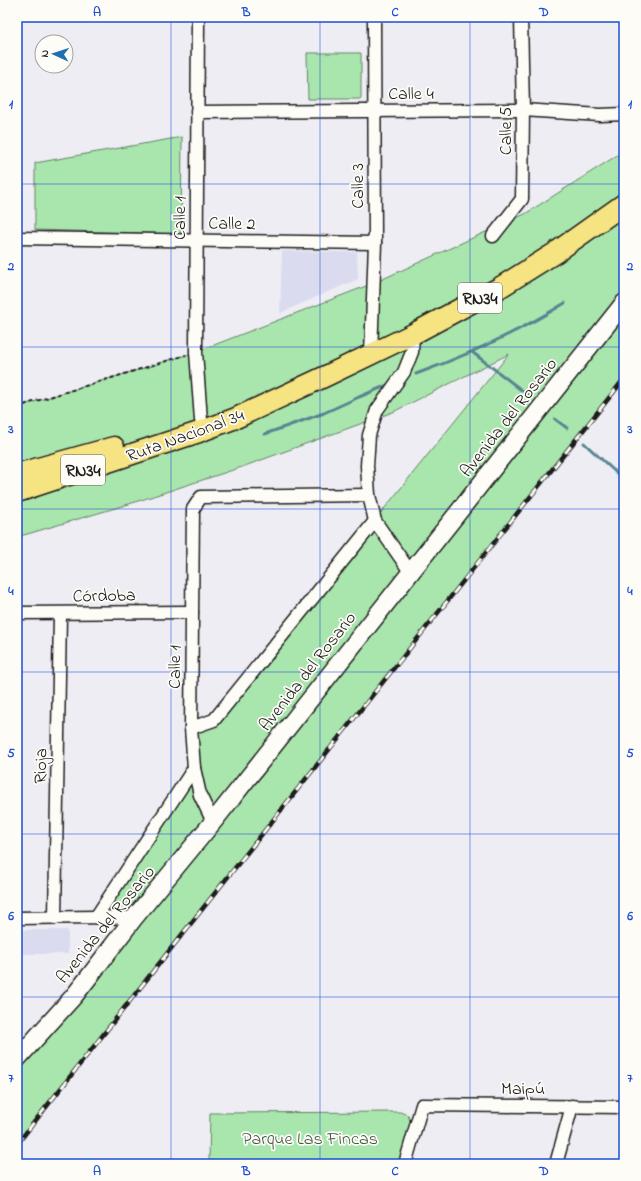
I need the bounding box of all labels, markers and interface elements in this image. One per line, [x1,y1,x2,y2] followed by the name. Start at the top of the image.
[93,3,101,22] text: A
[241,3,251,22] text: B
[391,3,399,22] text: C
[538,3,549,22] text: D
[34,34,74,74] north arrow
[37,49,53,58] text: N
[388,82,434,108] street label: Calle 4
[9,95,14,114] text: 1
[628,95,633,114] text: 1
[494,107,520,155] street label: Calle 5
[346,163,372,209] street label: Calle 3
[168,196,194,240] street label: Calle 1
[208,212,256,238] street label: Calle 2
[7,257,15,276] text: 2
[626,257,634,276] text: 2
[458,283,502,313] road number: RN34
[455,353,565,483] street label: Avenida del Rosario
[123,403,249,470] street label: Ruta Nacional 34
[7,420,14,439] text: 3
[626,420,633,439] text: 3
[61,455,105,485] road number: RN34
[7,582,14,601] text: 4
[626,582,633,601] text: 4
[72,583,136,611] street label: Córdoba
[254,607,364,737] street label: Avenida del Rosario
[163,645,189,689] street label: Calle 1
[7,744,15,763] text: 5
[626,744,634,763] text: 5
[29,748,55,784] street label: Rioja
[51,861,162,990] street label: Avenida del Rosario
[7,907,14,926] text: 6
[626,907,633,926] text: 6
[8,1069,14,1088] text: 7
[627,1069,633,1088] text: 7
[501,1077,545,1103] street label: Maipú
[242,1127,378,1153] park label: Parque Las Fincas
[93,1162,101,1181] text: A
[241,1162,251,1181] text: B
[391,1162,399,1181] text: C
[538,1162,549,1181] text: D

